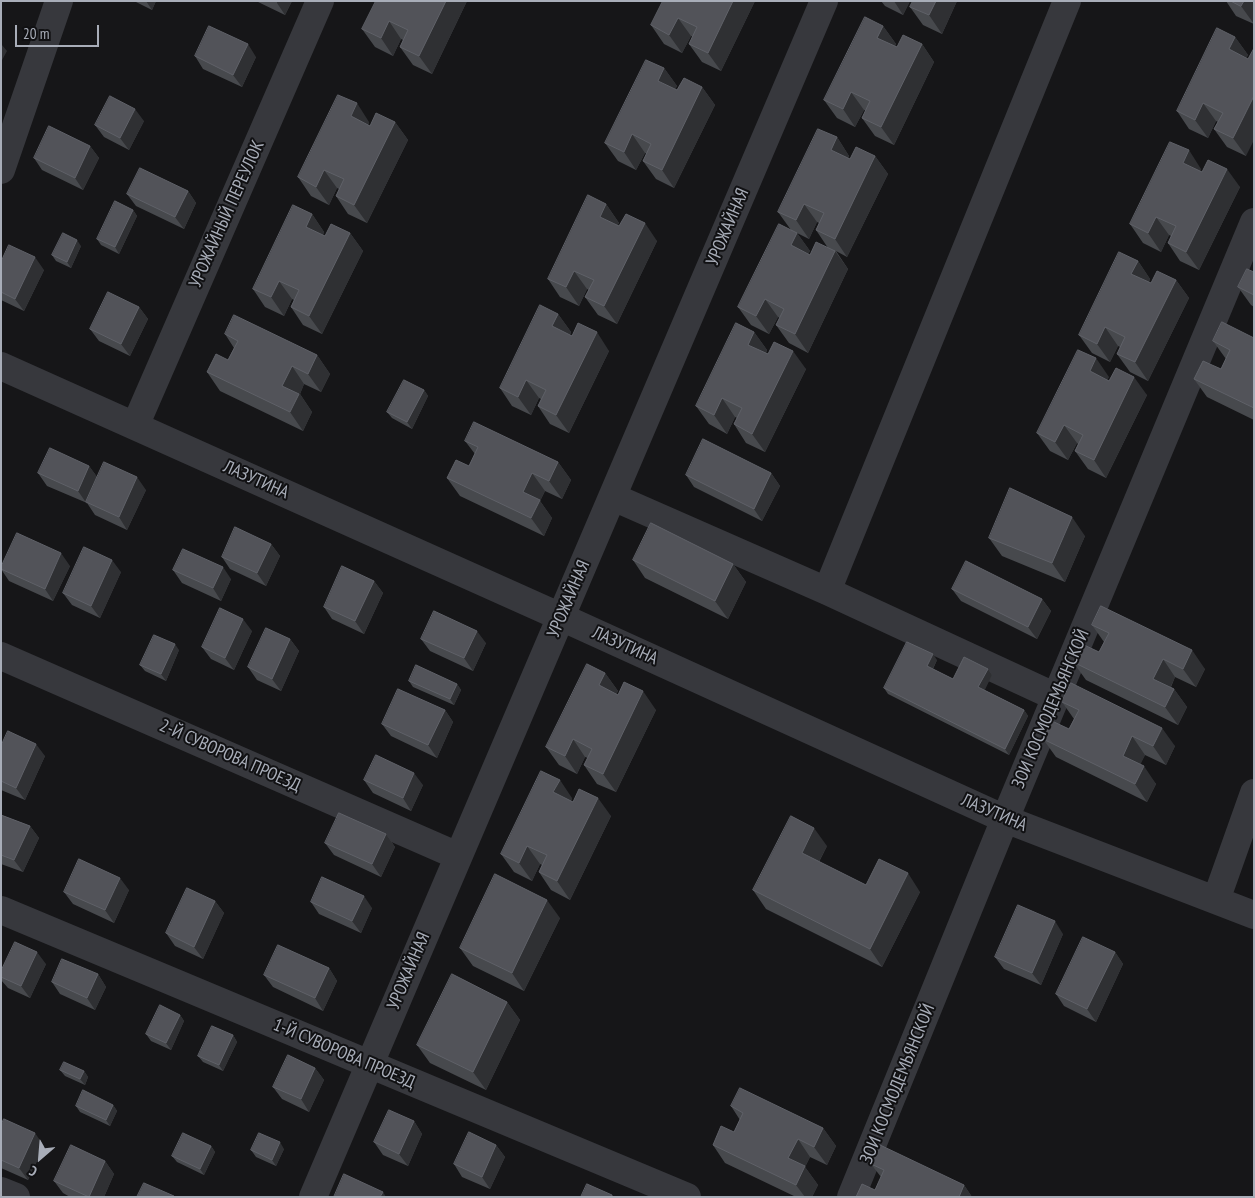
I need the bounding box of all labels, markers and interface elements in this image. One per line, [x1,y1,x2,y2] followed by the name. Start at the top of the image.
[18,15,101,47] scale bar
[23,24,49,43] text: 20 m
[185,137,269,291] street label: УРОЖАЙНЫЙ ПЕРЕУЛОК
[702,185,754,269] street label: УРОЖАЙНАЯ
[220,456,292,504] street label: ЛАЗУТИНА
[543,557,595,641] street label: УРОЖАЙНАЯ
[589,622,661,670] street label: ЛАЗУТИНА
[1008,626,1094,792] street label: ЗОИ КОСМОДЕМЬЯНСКОЙ
[156,715,304,797] street label: 2-Й СУВОРОВА ПРОЕЗД
[958,790,1030,836] street label: ЛАЗУТИНА
[383,929,435,1013] street label: УРОЖАЙНАЯ
[856,1001,940,1167] street label: ЗОИ КОСМОДЕМЬЯНСКОЙ
[270,1014,418,1094] street label: 1-Й СУВОРОВА ПРОЕЗД
[15,1133,65,1183] north arrow
[26,1162,40,1181] text: С

